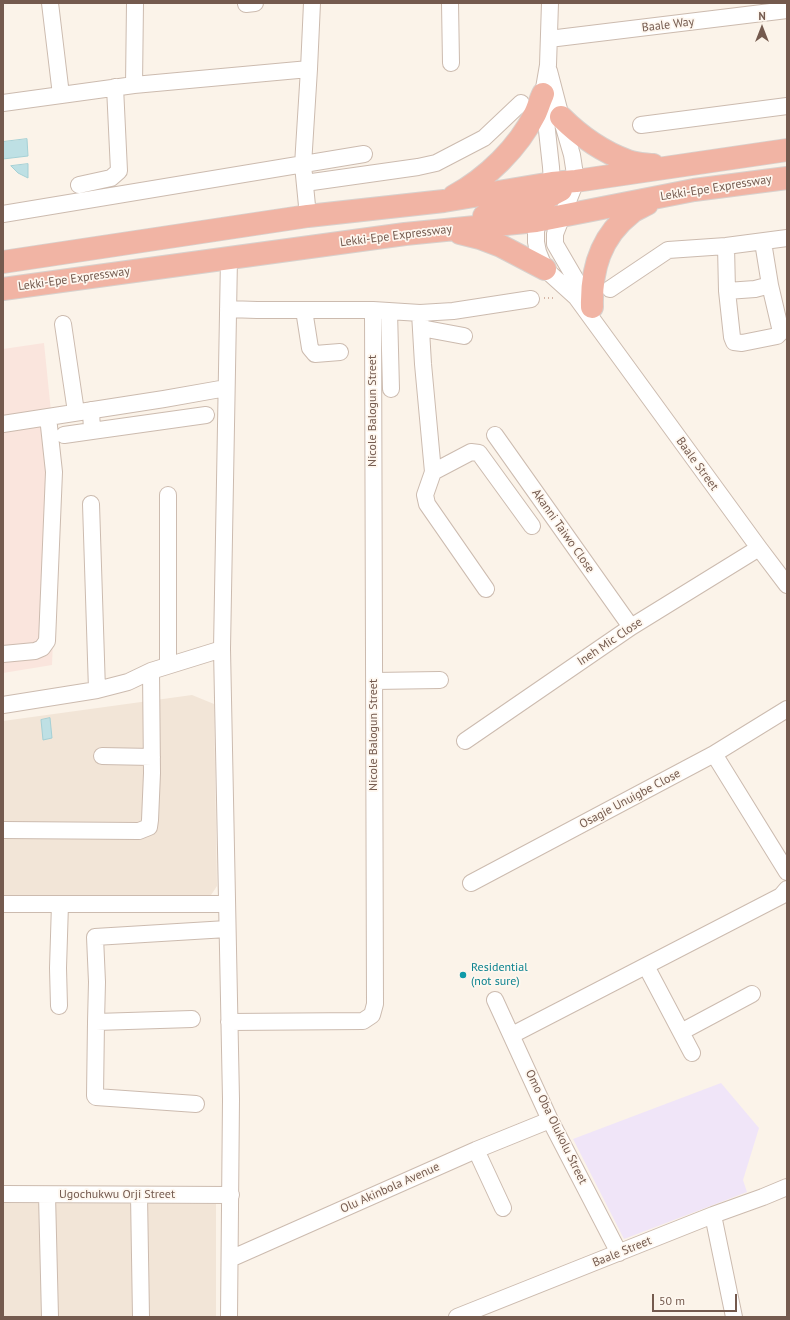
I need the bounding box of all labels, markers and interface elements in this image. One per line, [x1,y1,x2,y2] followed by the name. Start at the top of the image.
[742,8,782,48] north arrow
[758,9,766,23] text: N
[641,15,695,35] street label: Baale Way
[659,172,773,204] street label: Lekki-Epe Expressway
[339,222,453,250] street label: Lekki-Epe Expressway
[17,264,131,294] street label: Lekki-Epe Expressway
[366,355,380,467] street label: Nicole Balogun Street
[673,435,721,493] street label: Baale Street
[529,486,597,576] street label: Akanni Taiwo Close
[575,615,645,669] street label: Ineh Mic Close
[367,679,381,791] street label: Nicole Balogun Street
[577,766,683,832] street label: Osagie Unuigbe Close
[471,961,528,989] place label: Residential (not sure)
[458,970,468,980] marker: Residential (not sure)
[522,1067,590,1187] street label: Omo Oba Olukolu Street
[338,1160,442,1216] street label: Olu Akinbola Avenue
[59,1188,175,1202] street label: Ugochukwu Orji Street
[590,1234,654,1270] street label: Baale Street
[654,1286,739,1312] scale bar
[659,1293,685,1308] text: 50 m

